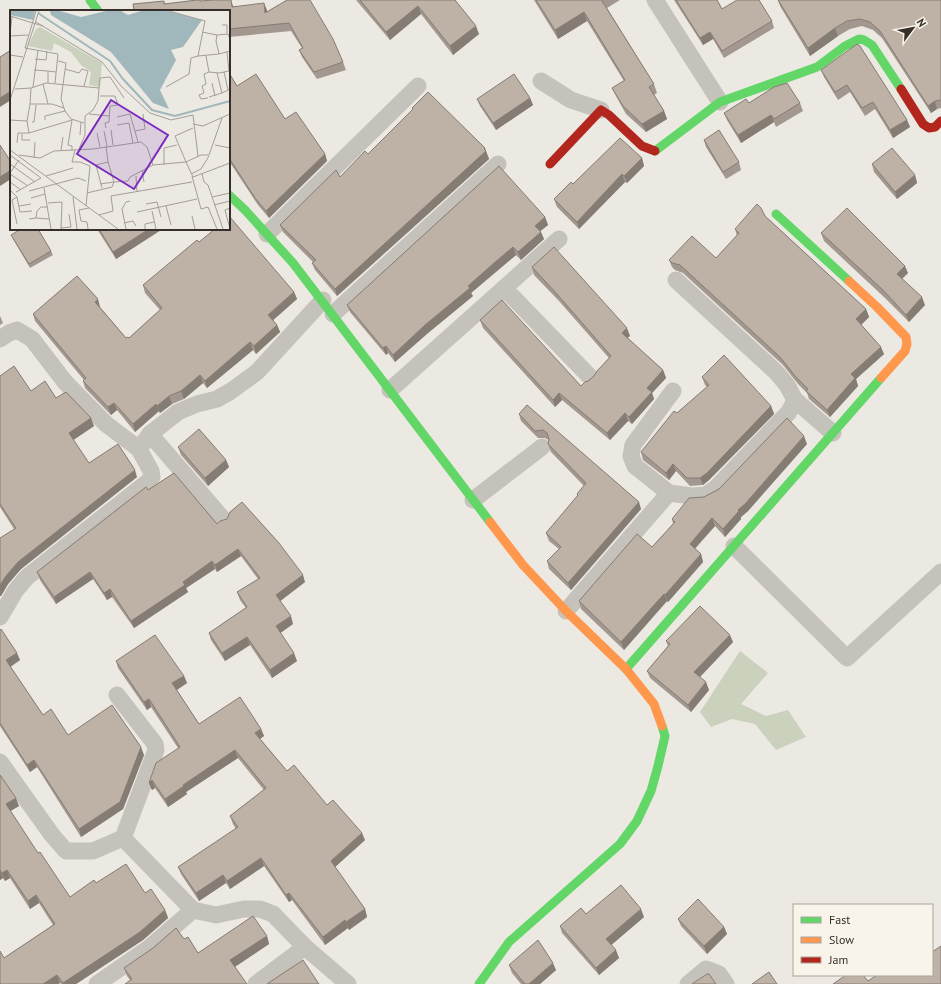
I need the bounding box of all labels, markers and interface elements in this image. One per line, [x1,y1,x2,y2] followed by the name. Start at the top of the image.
[893,8,933,48] north arrow
[10,10,230,230] inset map
[914,16,929,29] text: N
[793,904,933,976] legend
[829,912,850,927] text: Fast
[829,932,854,947] text: Slow
[828,952,848,967] text: Jam

